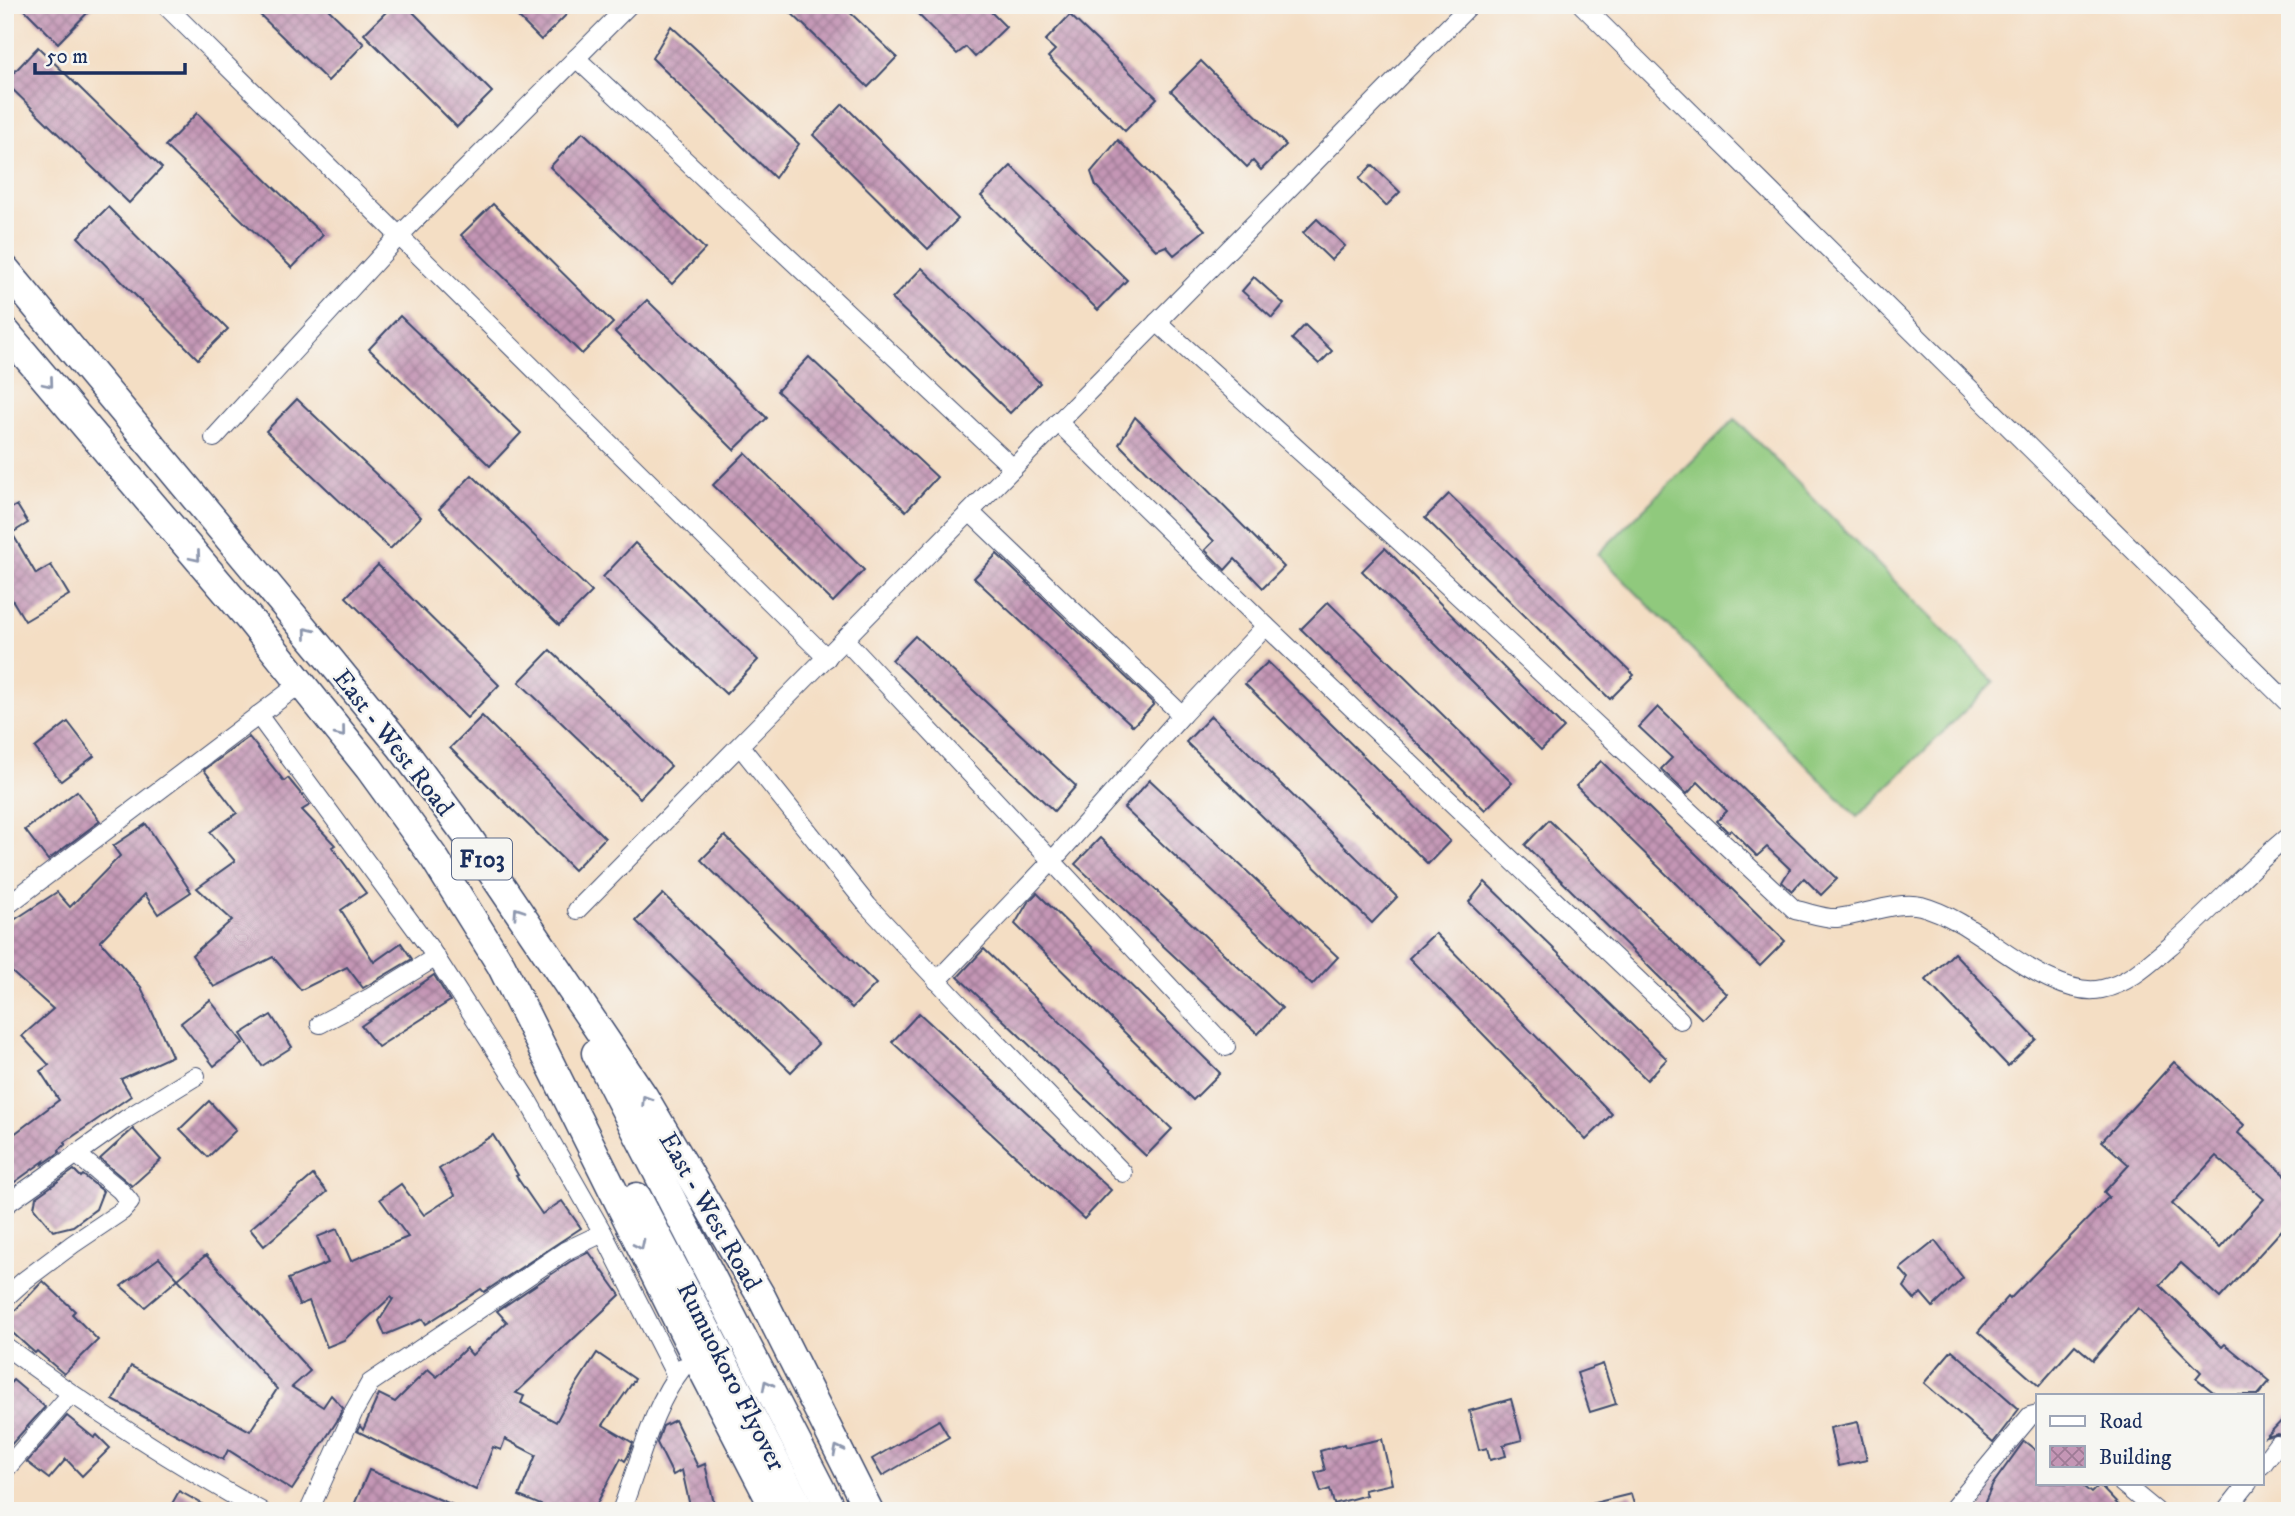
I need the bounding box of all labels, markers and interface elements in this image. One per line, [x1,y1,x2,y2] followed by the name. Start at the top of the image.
[35,32,186,76] scale bar
[46,44,88,70] text: 50 m
[41,375,53,388] one-way arrow
[188,548,200,561] one-way arrow
[304,628,317,640] one-way arrow
[325,663,461,823] street label: East - West Road
[332,725,345,737] one-way arrow
[452,838,512,880] road number: F103
[514,907,526,920] one-way arrow
[641,1095,654,1108] one-way arrow
[651,1126,768,1297] street label: East - West Road
[632,1238,646,1250] one-way arrow
[669,1277,793,1477] street label: Rumuokoro Flyover
[762,1380,776,1392] one-way arrow
[2036,1394,2264,1484] legend
[2099,1409,2143,1435] text: Road
[833,1445,847,1457] one-way arrow
[2099,1445,2172,1471] text: Building

